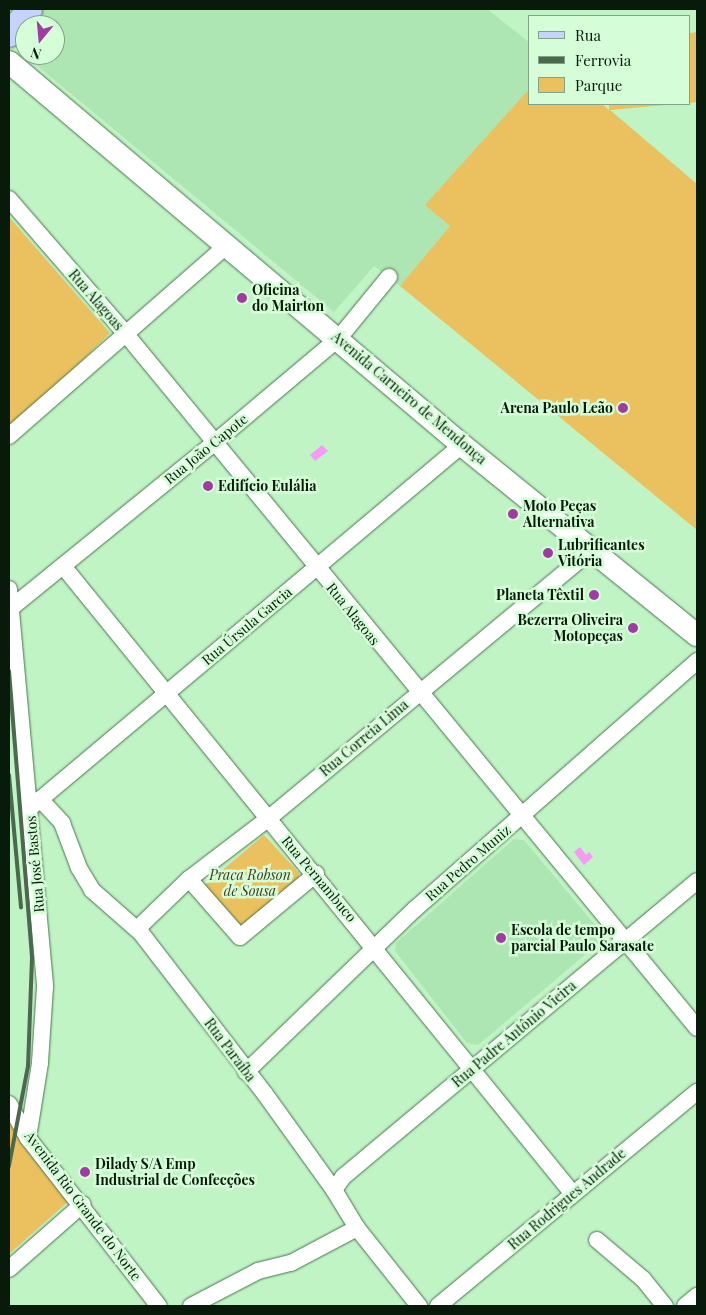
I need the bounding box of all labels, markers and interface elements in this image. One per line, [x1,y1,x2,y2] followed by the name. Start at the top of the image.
[15,15,65,65] north arrow
[528,15,691,105] legend
[575,25,601,45] text: Rua
[28,43,43,64] text: N
[575,50,631,70] text: Ferrovia
[575,75,622,95] text: Parque
[65,266,127,334] street label: Rua Alagoas
[252,282,324,314] place label: Oficina do Mairton
[236,292,248,304] marker: Oficina do Mairton
[328,328,490,468] street label: Avenida Carneiro de Mendonça
[501,400,613,416] place label: Arena Paulo Leão
[617,402,629,414] marker: Arena Paulo Leão
[161,410,251,488] street label: Rua João Capote
[218,478,316,494] place label: Edifício Eulália
[202,480,214,492] marker: Edifício Eulália
[523,498,596,530] place label: Moto Peças Alternativa
[507,508,519,520] marker: Moto Peças Alternativa
[558,537,645,570] place label: Lubrificantes Vitória
[542,547,554,559] marker: Lubrificantes Vitória
[323,579,383,649] street label: Rua Alagoas
[198,583,296,669] street label: Rua Úrsula Garcia
[496,587,584,603] place label: Planeta Têxtil
[588,589,600,601] marker: Planeta Têxtil
[518,612,623,644] place label: Bezerra Oliveira Motopeças
[627,622,639,634] marker: Bezerra Oliveira Motopeças
[316,696,412,780] street label: Rua Correia Lima
[22,815,48,913] street label: Rua José Bastos
[422,821,514,905] street label: Rua Pedro Muniz
[278,833,360,925] street label: Rua Pernambuco
[209,867,291,900] park label: Praça Robson de Sousa
[511,922,654,954] place label: Escola de tempo parcial Paulo Sarasate
[495,932,507,944] marker: Escola de tempo parcial Paulo Sarasate
[448,977,580,1091] street label: Rua Padre Antônio Vieira
[201,1015,259,1085] street label: Rua Paraíba
[21,1128,145,1284] street label: Avenida Rio Grande do Norte
[505,1145,629,1253] street label: Rua Rodrigues Andrade
[95,1156,255,1188] place label: Dilady S/A Emp Industrial de Confecções
[79,1166,91,1178] marker: Dilady S/A Emp Industrial de Confecções

